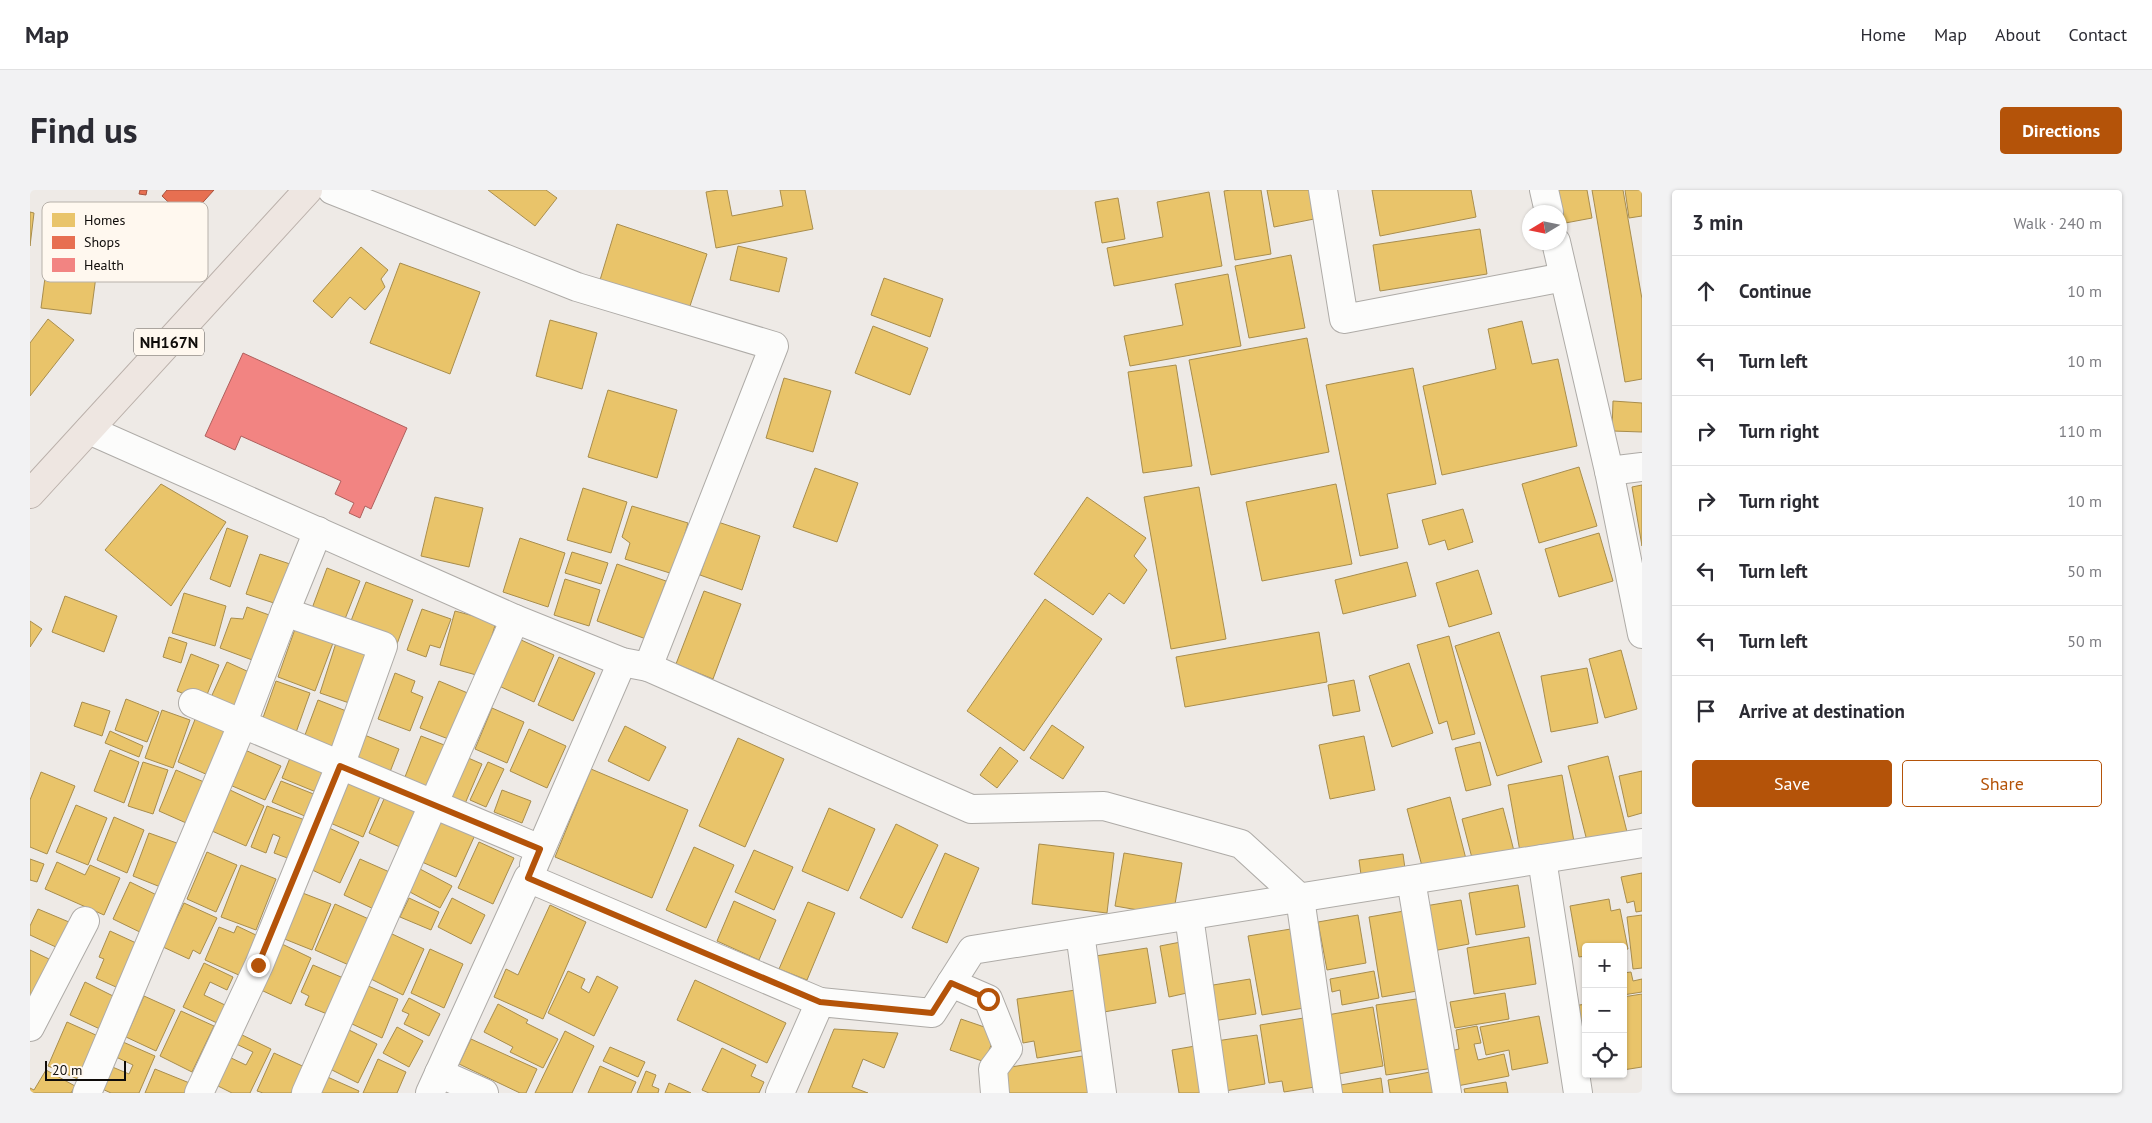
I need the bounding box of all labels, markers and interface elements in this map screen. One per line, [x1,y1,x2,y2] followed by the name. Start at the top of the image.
[25,19,69,50] text: Map
[1860,23,1906,46] text: Home
[1934,23,1967,46] text: Map
[1995,23,2041,46] text: About
[2069,23,2127,46] text: Contact
[30,107,138,153] text: Find us
[2000,107,2122,154] button: Directions
[42,202,208,282] legend
[1522,205,1567,250] north arrow
[1692,209,1743,236] text: 3 min
[84,211,125,229] text: Homes
[2013,213,2102,233] text: Walk · 240 m
[84,233,120,251] text: Shops
[84,256,124,274] text: Health
[1692,277,1720,305] icon: ahead
[1739,279,1811,303] text: Continue
[2067,281,2102,301] text: 10 m
[134,328,204,356] road number: NH167N
[1692,347,1720,375] icon: left
[1739,349,1808,373] text: Turn left
[2067,351,2102,371] text: 10 m
[1692,417,1720,445] icon: right
[1739,419,1819,443] text: Turn right
[2059,421,2102,441] text: 110 m
[1692,487,1720,515] icon: right
[1739,489,1819,513] text: Turn right
[2067,491,2102,511] text: 10 m
[1692,557,1720,585] icon: left
[1739,559,1808,583] text: Turn left
[2067,561,2102,581] text: 50 m
[1692,627,1720,655] icon: left
[1739,629,1808,653] text: Turn left
[2067,631,2102,651] text: 50 m
[1692,697,1720,725] icon: arrive
[1739,699,1905,723] text: Arrive at destination
[1692,760,1892,807] button: Save
[1902,760,2102,807] button: Share
[1582,943,1627,1078] map controls
[1582,943,1627,988] button: +
[247,954,270,977] route end
[977,988,1000,1011] route start
[1582,988,1627,1033] button: −
[1582,1033,1627,1078] button: locate
[45,1058,126,1081] scale bar
[52,1061,82,1079] text: 20 m

